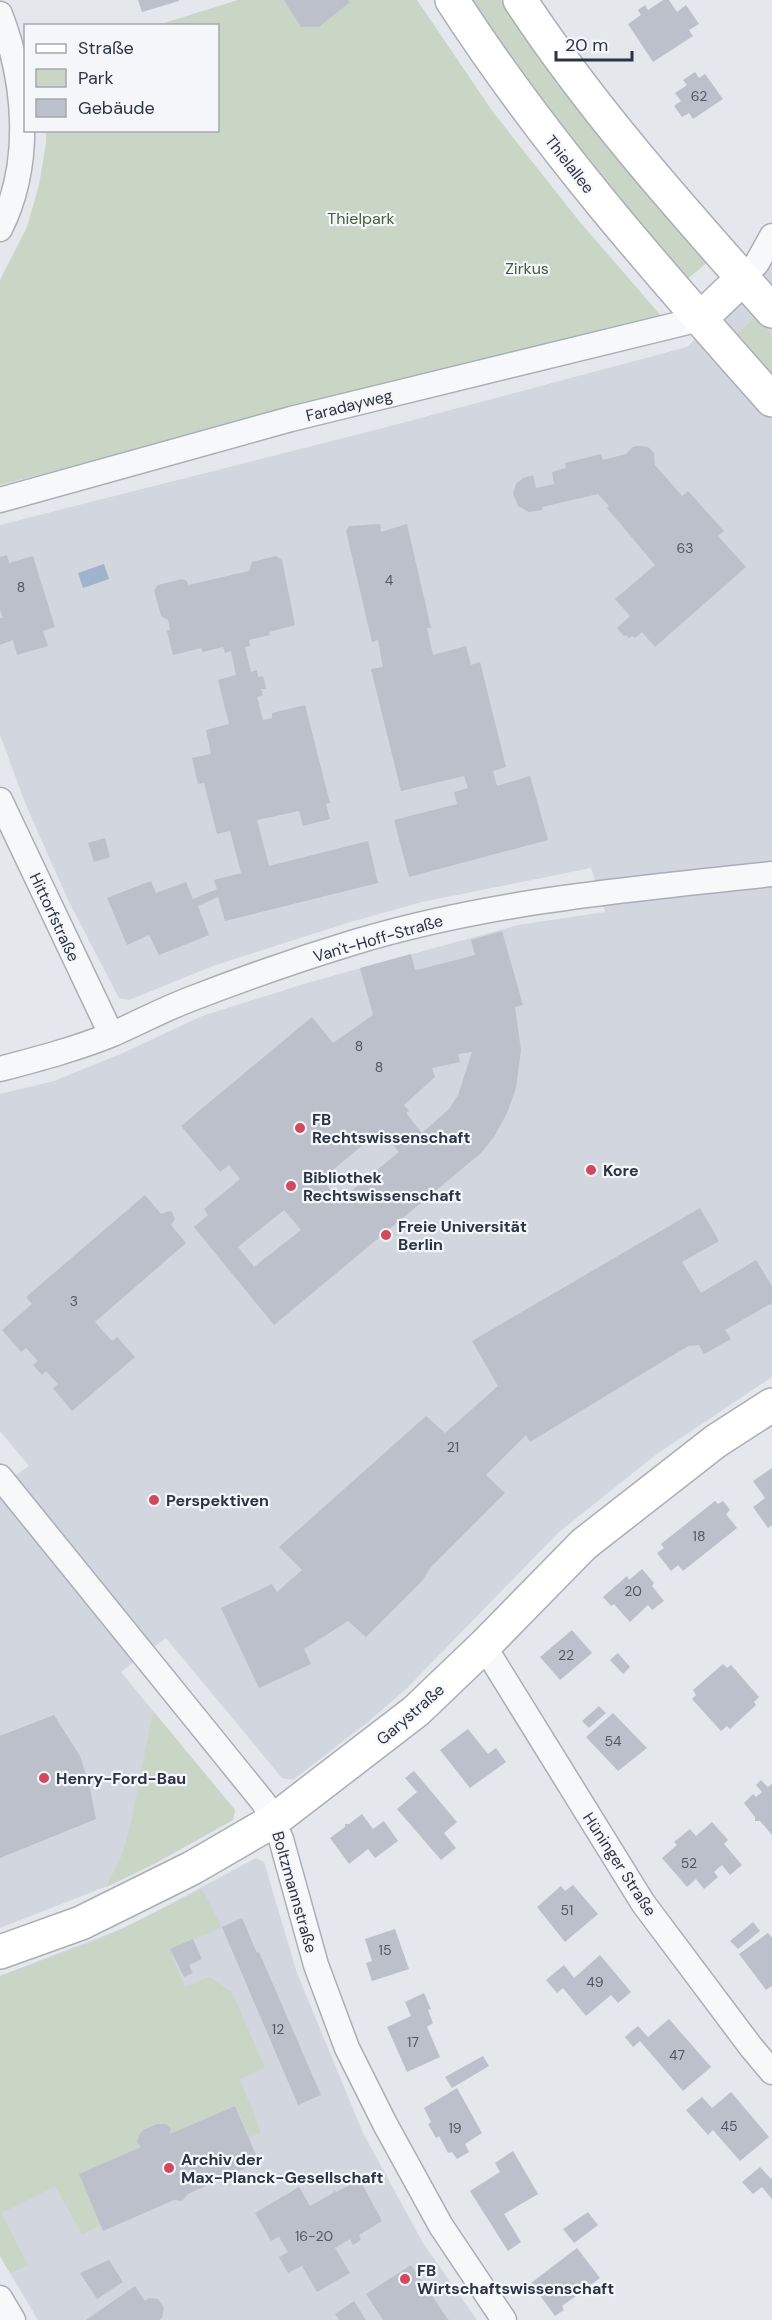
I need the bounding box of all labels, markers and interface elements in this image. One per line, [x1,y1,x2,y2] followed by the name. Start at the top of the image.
[24,24,219,132] legend
[556,24,632,62] scale bar
[565,33,608,57] text: 20 m
[78,36,134,60] text: Straße
[78,66,114,90] text: Park
[691,87,707,105] house number: 62
[78,96,155,120] text: Gebäude
[540,131,599,198] street label: Thielallee
[327,208,395,229] park label: Thielpark
[505,258,549,279] park label: Zirkus
[304,385,395,426] street label: Faradayweg
[676,539,694,557] house number: 63
[385,571,394,589] house number: 4
[17,578,25,596] house number: 8
[25,869,84,965] street label: Hittorfstraße
[311,910,445,967] street label: Van't-Hoff-Straße
[355,1037,363,1055] house number: 8
[375,1058,383,1076] house number: 8
[312,1109,471,1148] place label: FB Rechtswissenschaft
[293,1121,307,1135] marker: FB Rechtswissenschaft
[603,1160,639,1181] place label: Kore
[584,1163,598,1177] marker: Kore
[303,1167,462,1206] place label: Bibliothek Rechtswissenschaft
[284,1179,298,1193] marker: Bibliothek Rechtswissenschaft
[398,1216,527,1255] place label: Freie Universität Berlin
[379,1228,393,1242] marker: Freie Universität Berlin
[70,1292,78,1310] house number: 3
[447,1438,459,1456] house number: 21
[166,1490,269,1511] place label: Perspektiven
[147,1493,161,1507] marker: Perspektiven
[693,1527,705,1545] house number: 18
[624,1582,642,1600] house number: 20
[558,1646,574,1664] house number: 22
[372,1679,449,1750] street label: Garystraße
[604,1732,622,1750] house number: 54
[56,1768,186,1789] place label: Henry-Ford-Bau
[37,1771,51,1785] marker: Henry-Ford-Bau
[578,1808,661,1920] street label: Hüninger Straße
[267,1829,322,1955] street label: Boltzmannstraße
[681,1854,697,1872] house number: 52
[561,1901,573,1919] house number: 51
[379,1941,391,1959] house number: 15
[586,1973,604,1991] house number: 49
[272,2020,284,2038] house number: 12
[407,2033,419,2051] house number: 17
[669,2046,685,2064] house number: 47
[720,2117,738,2135] house number: 45
[448,2119,462,2137] house number: 19
[181,2149,384,2188] place label: Archiv der Max-Planck-Gesellschaft
[162,2161,176,2175] marker: Archiv der Max-Planck-Gesellschaft
[295,2227,333,2245] house number: 16-20
[417,2260,614,2299] place label: FB Wirtschaftswissenschaft
[398,2272,412,2286] marker: FB Wirtschaftswissenschaft

